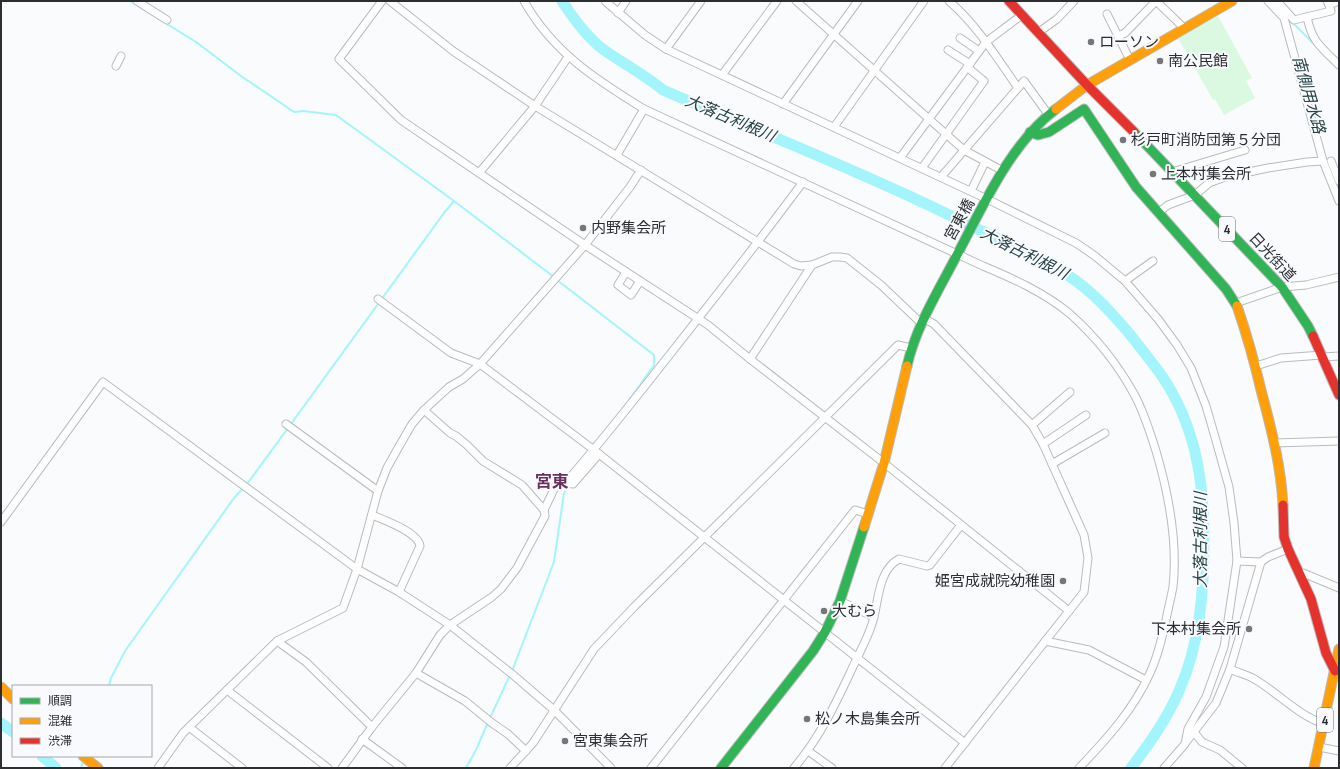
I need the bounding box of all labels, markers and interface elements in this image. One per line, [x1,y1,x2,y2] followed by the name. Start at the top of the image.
[1099,33,1159,52] place label: ローソン
[1086,37,1096,47] marker: ローソン
[1168,52,1228,71] place label: 南公民館
[1288,54,1329,138] water label: 南側用水路
[1155,56,1165,66] marker: 南公民館
[682,91,780,147] water label: 大落古利根川
[1131,131,1281,150] place label: 杉戸町消防団第５分団
[1118,135,1128,145] marker: 杉戸町消防団第５分団
[1161,165,1251,184] place label: 上本村集会所
[1148,169,1158,179] marker: 上本村集会所
[941,196,979,244] street label: 宮東橋
[1219,217,1235,241] road number: 4
[591,219,666,238] place label: 内野集会所
[578,223,588,233] marker: 内野集会所
[977,224,1073,285] water label: 大落古利根川
[1245,229,1299,285] street label: 日光街道
[535,472,569,492] district label: 宮東
[1192,490,1211,588] water label: 大落古利根川
[935,572,1055,591] place label: 姫宮成就院幼稚園
[1058,576,1068,586] marker: 姫宮成就院幼稚園
[832,602,877,621] place label: 大むら
[819,606,829,616] marker: 大むら
[1151,620,1241,639] place label: 下本村集会所
[1244,624,1254,634] marker: 下本村集会所
[12,685,152,757] legend
[48,694,72,709] text: 順調
[1317,708,1333,732] road number: 4
[815,710,920,729] place label: 松ノ木島集会所
[48,714,72,729] text: 混雑
[802,714,812,724] marker: 松ノ木島集会所
[573,732,648,751] place label: 宮東集会所
[48,734,72,749] text: 渋滞
[560,736,570,746] marker: 宮東集会所

